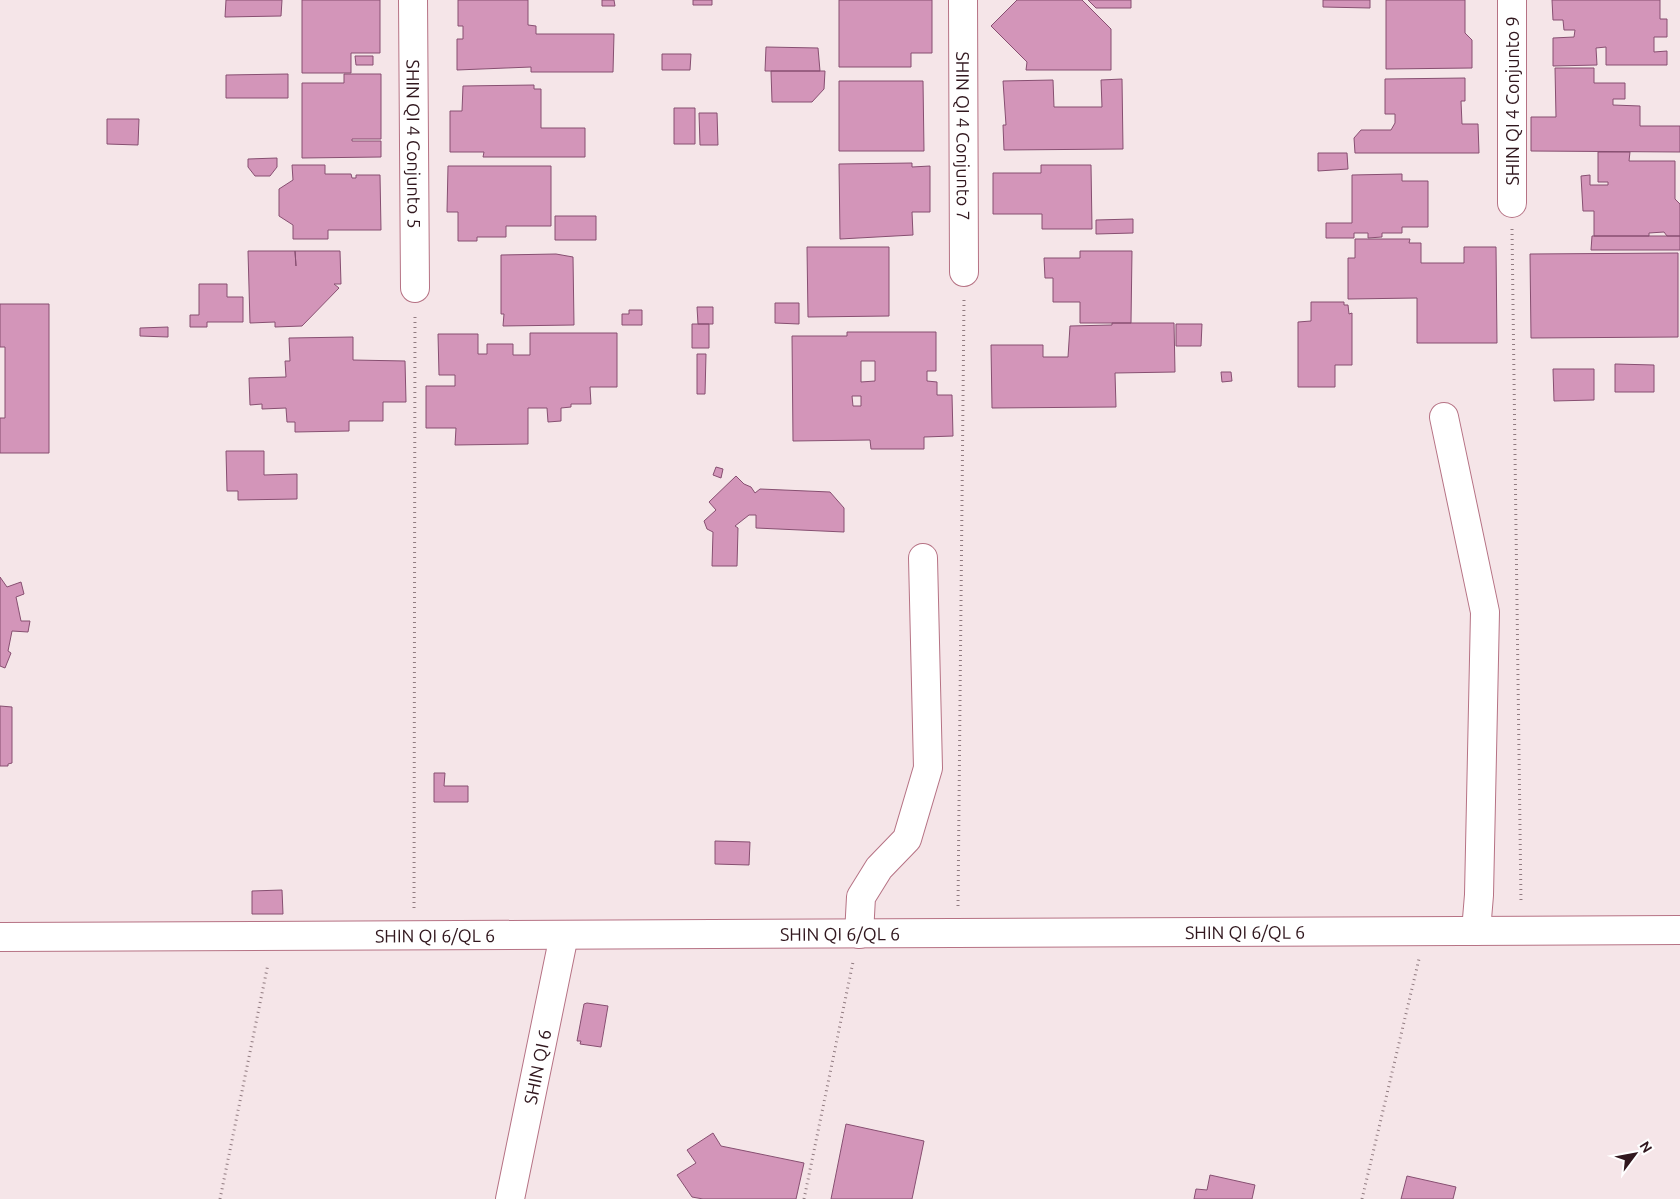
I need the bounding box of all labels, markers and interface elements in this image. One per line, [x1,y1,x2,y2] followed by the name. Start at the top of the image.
[1502,16,1523,186] street label: SHIN QI 4 Conjunto 9
[952,51,974,221] street label: SHIN QI 4 Conjunto 7
[403,59,425,229] street label: SHIN QI 4 Conjunto 5
[1185,922,1305,943] street label: SHIN QI 6/QL 6
[780,923,900,945] street label: SHIN QI 6/QL 6
[375,925,495,946] street label: SHIN QI 6/QL 6
[520,1027,555,1106] street label: SHIN QI 6
[1610,1129,1660,1179] north arrow
[1636,1138,1656,1156] text: N

